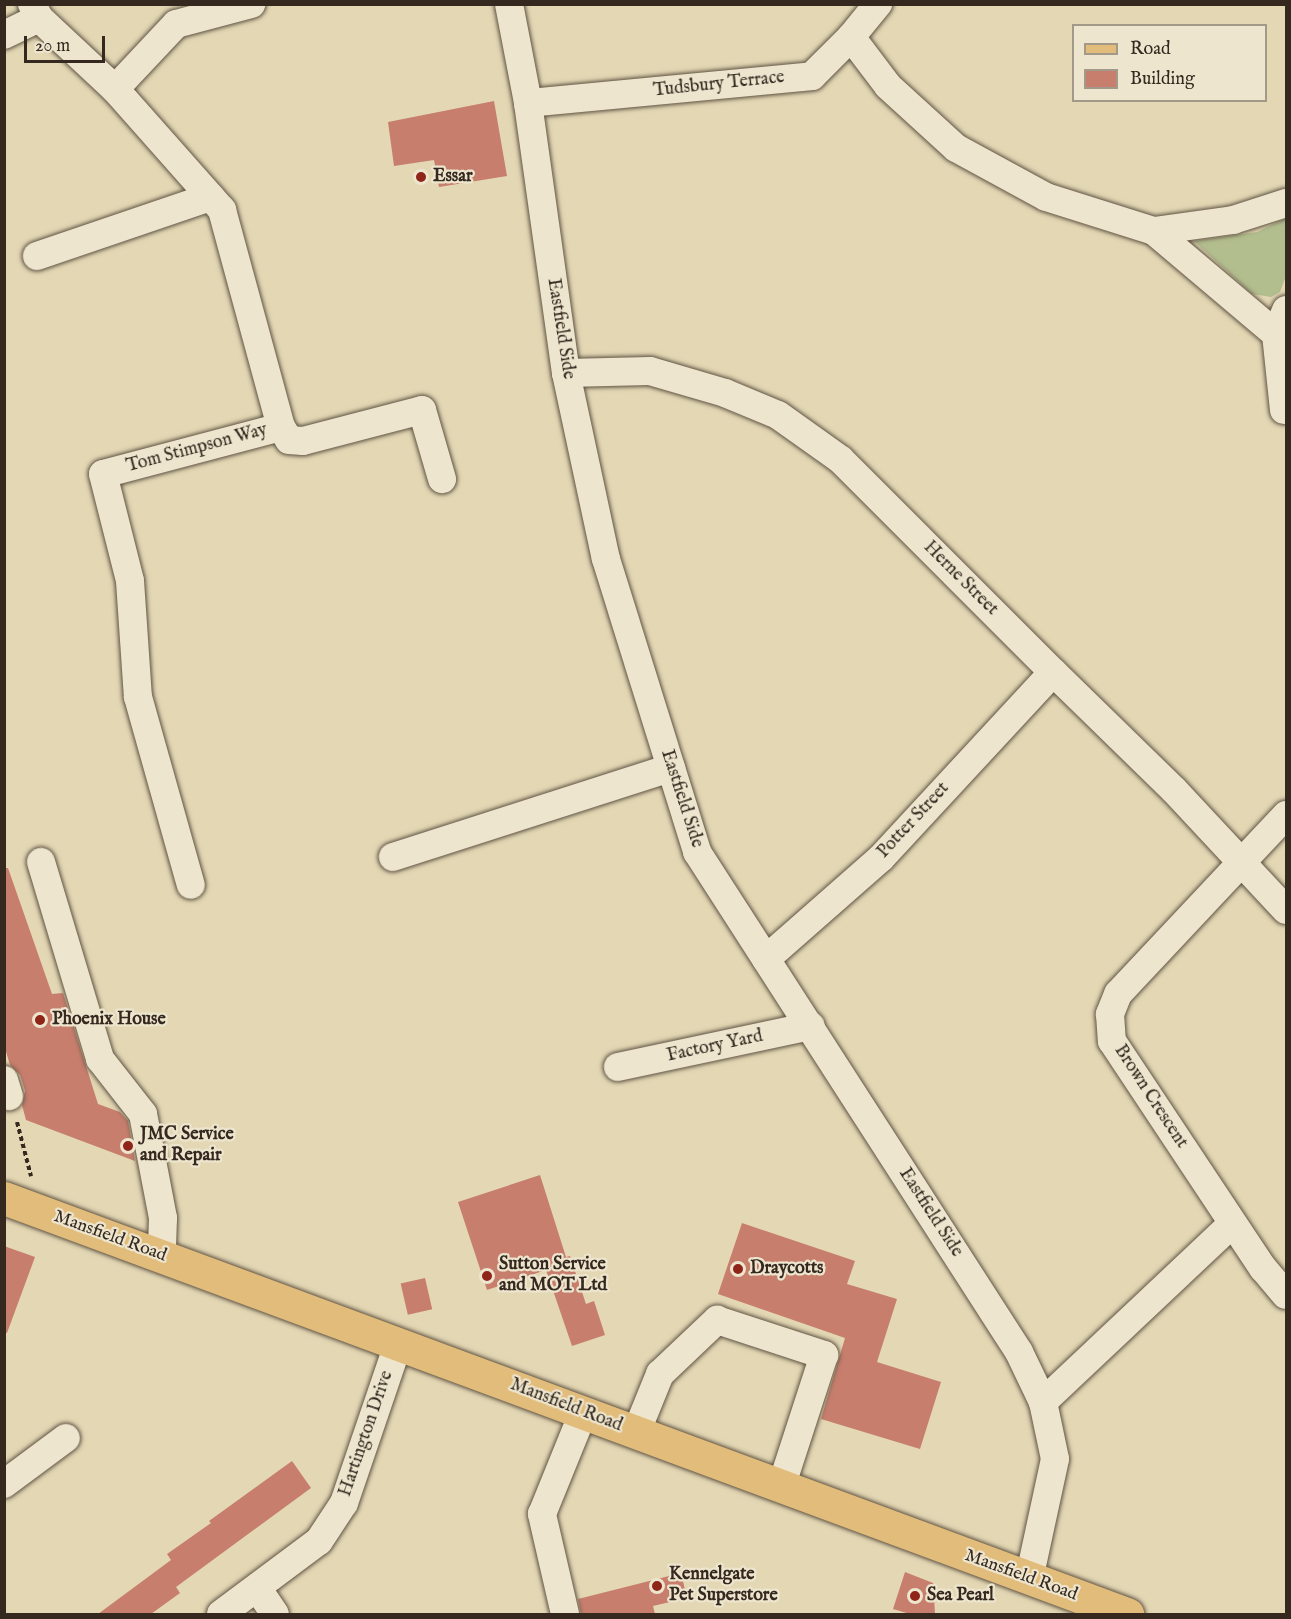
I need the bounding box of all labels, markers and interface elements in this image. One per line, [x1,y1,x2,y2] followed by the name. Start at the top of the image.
[27,24,108,62] scale bar
[1072,24,1267,102] legend
[35,35,70,58] text: 20 m
[1130,38,1171,61] text: Road
[652,67,786,103] street label: Tudsbury Terrace
[1130,68,1195,91] text: Building
[433,166,473,188] place label: Essar
[414,170,428,184] marker: Essar
[541,277,579,381] street label: Eastfield Side
[124,420,270,478] street label: Tom Stimpson Way
[918,537,1002,621] street label: Herne Street
[655,747,707,851] street label: Eastfield Side
[873,779,955,863] street label: Potter Street
[52,1009,166,1031] place label: Phoenix House
[33,1013,47,1027] marker: Phoenix House
[665,1026,765,1068] street label: Factory Yard
[1109,1041,1191,1153] street label: Brown Crescent
[140,1125,234,1168] place label: JMC Service and Repair
[121,1139,135,1153] marker: JMC Service and Repair
[893,1164,967,1262] street label: Eastfield Side
[51,1207,169,1267] street label: Mansfield Road
[499,1255,607,1298] place label: Sutton Service and MOT Ltd
[750,1258,823,1280] place label: Draycotts
[731,1262,745,1276] marker: Draycotts
[480,1269,494,1283] marker: Sutton Service and MOT Ltd
[335,1368,399,1500] street label: Hartington Drive
[507,1375,625,1437] street label: Mansfield Road
[962,1546,1080,1606] street label: Mansfield Road
[669,1565,778,1608] place label: Kennelgate Pet Superstore
[650,1579,664,1593] marker: Kennelgate Pet Superstore
[927,1585,994,1607] place label: Sea Pearl
[908,1589,922,1603] marker: Sea Pearl

